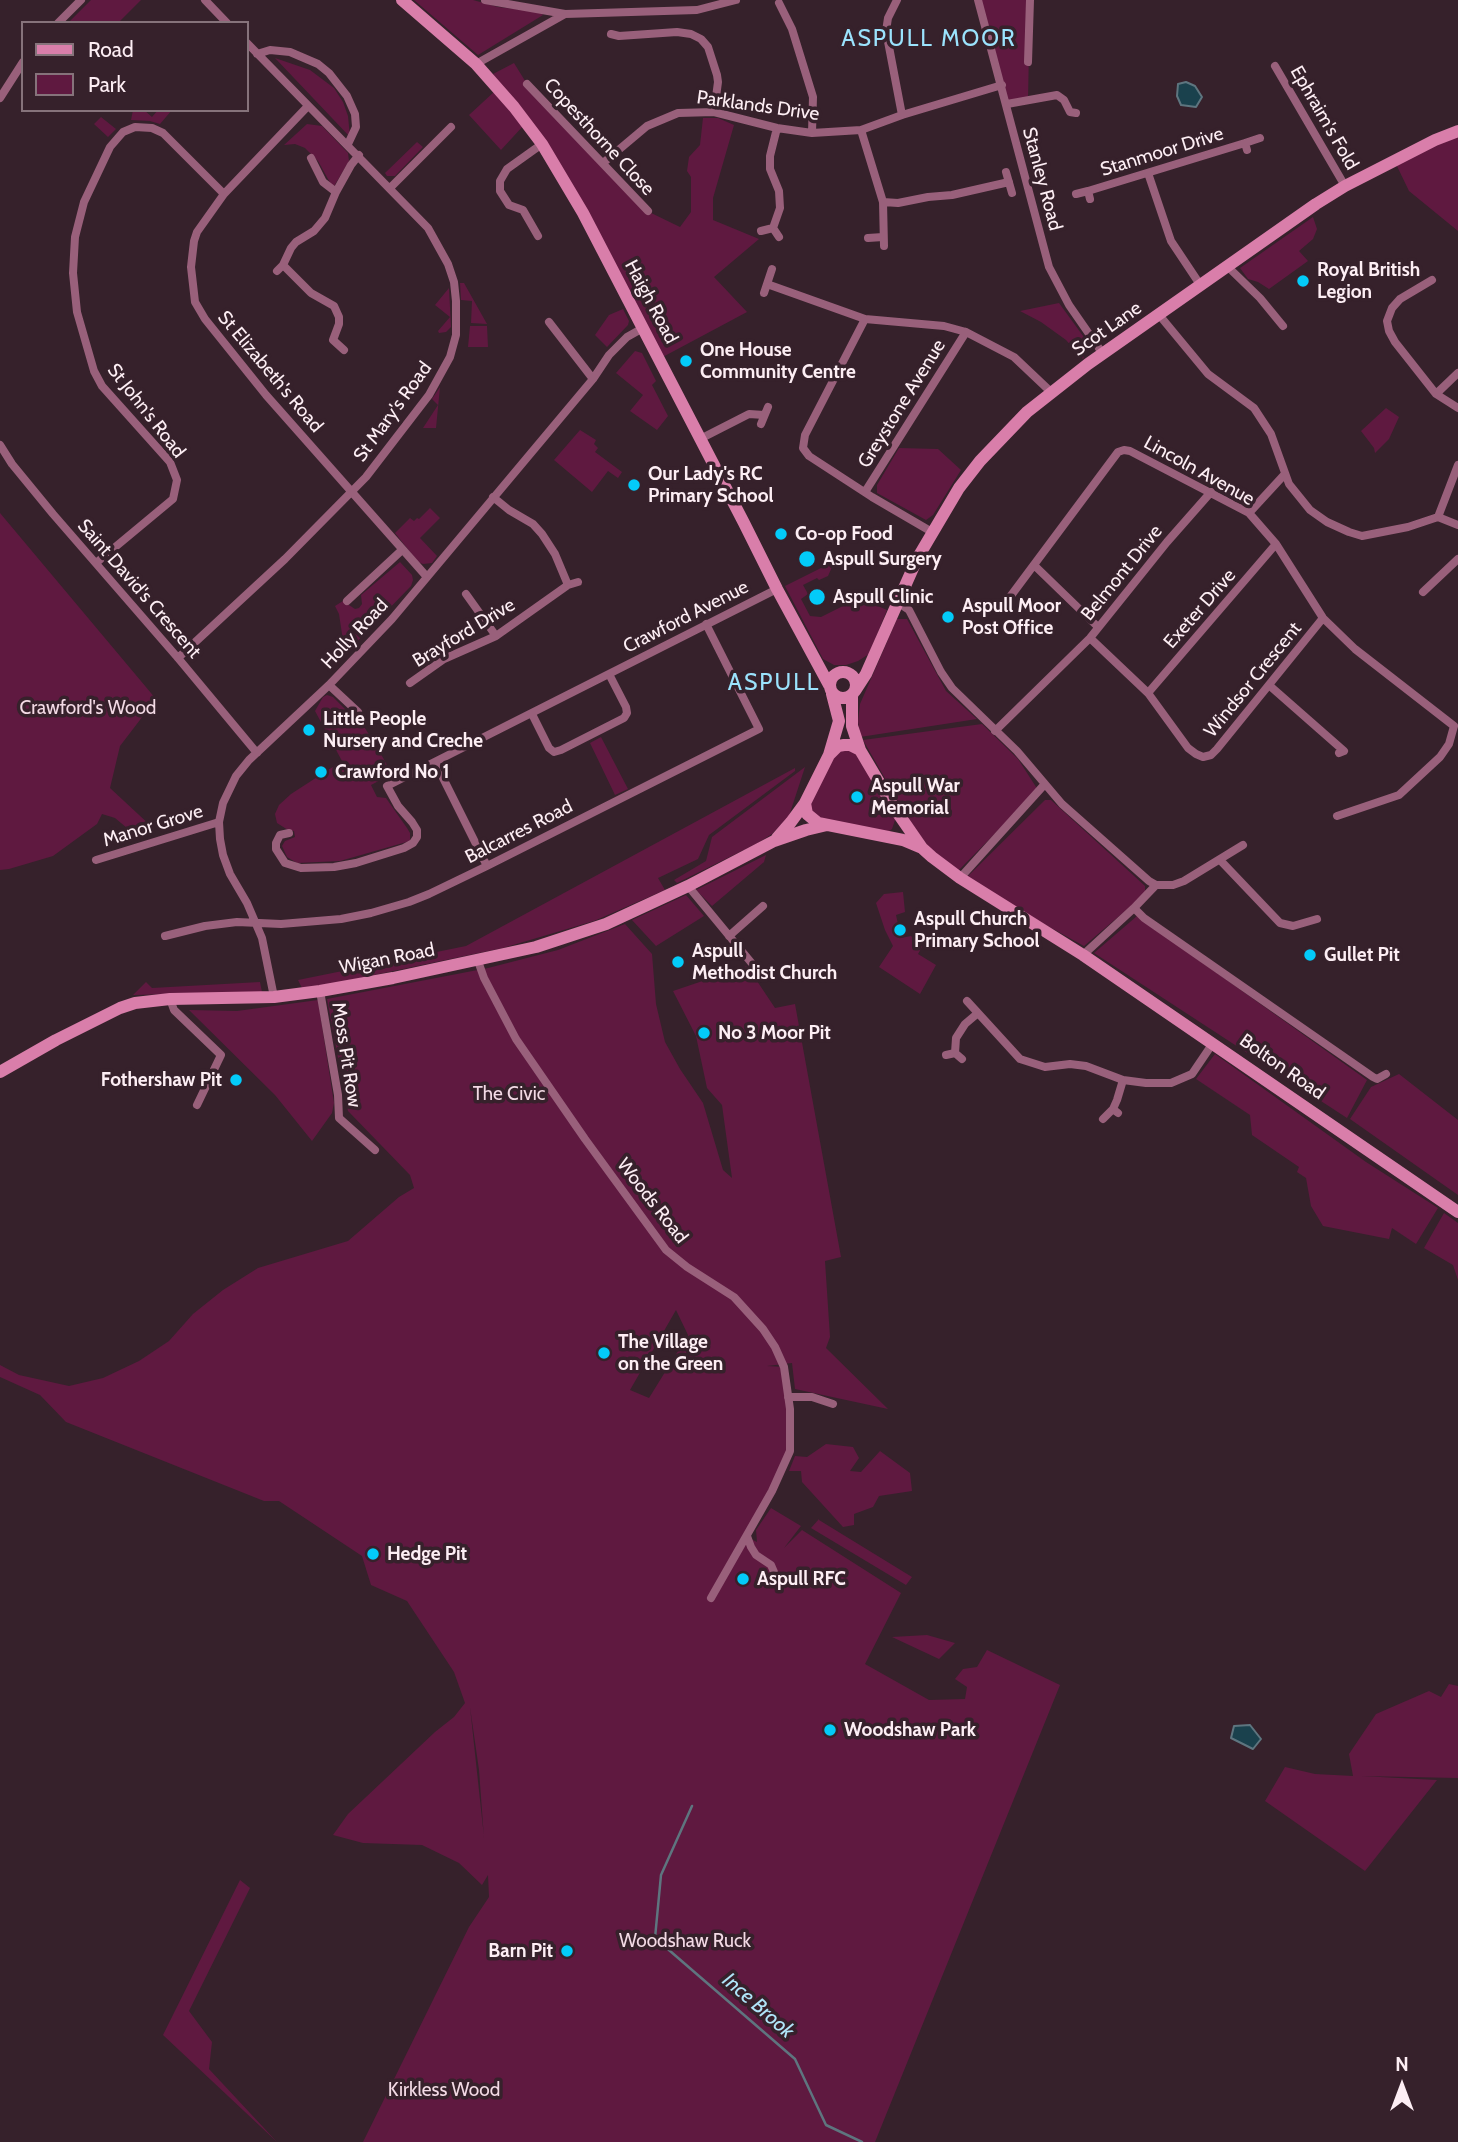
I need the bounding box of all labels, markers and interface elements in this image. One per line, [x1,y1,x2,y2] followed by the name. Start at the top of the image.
[21,21,248,112] legend
[843,25,1015,53] district label: ASPULL MOOR
[88,37,134,62] text: Road
[1285,62,1363,174] street label: Ephraim's Fold
[88,72,126,97] text: Park
[539,74,659,200] street label: Copesthorne Close
[695,86,821,126] street label: Parklands Drive
[1098,122,1226,182] street label: Stanmoor Drive
[1017,125,1067,233] street label: Stanley Road
[619,256,683,348] street label: Haigh Road
[1317,259,1420,303] place label: Royal British Legion
[1295,273,1311,289] marker: Royal British Legion
[1068,297,1146,361] street label: Scot Lane
[213,307,327,437] street label: St Elizabeth's Road
[853,336,951,472] street label: Greystone Avenue
[700,339,856,383] place label: One House Community Centre
[678,353,694,369] marker: One House Community Centre
[349,358,437,466] street label: St Mary's Road
[102,359,190,463] street label: St John's Road
[1140,431,1258,511] street label: Lincoln Avenue
[648,463,774,507] place label: Our Lady's RC Primary School
[626,477,642,493] marker: Our Lady's RC Primary School
[72,515,206,663] street label: Saint David's Crescent
[1077,521,1167,625] street label: Belmont Drive
[795,523,893,545] place label: Co-op Food
[773,526,789,542] marker: Co-op Food
[823,548,942,570] place label: Aspull Surgery
[797,549,817,569] marker: Aspull Surgery
[1159,565,1241,653] street label: Exeter Drive
[620,576,752,658] street label: Crawford Avenue
[833,586,933,608] place label: Aspull Clinic
[807,587,827,607] marker: Aspull Clinic
[317,594,393,674] street label: Holly Road
[409,594,519,672] street label: Brayford Drive
[962,595,1061,639] place label: Aspull Moor Post Office
[940,609,956,625] marker: Aspull Moor Post Office
[1200,618,1306,742] street label: Windsor Crescent
[729,669,819,697] district label: ASPULL
[20,697,156,719] park label: Crawford's Wood
[323,708,483,752] place label: Little People Nursery and Creche
[301,722,317,738] marker: Little People Nursery and Creche
[335,761,449,783] place label: Crawford No 1
[313,764,329,780] marker: Crawford No 1
[871,775,960,819] place label: Aspull War Memorial
[849,789,865,805] marker: Aspull War Memorial
[462,795,576,869] street label: Balcarres Road
[100,800,206,852] street label: Manor Grove
[914,908,1040,952] place label: Aspull Church Primary School
[892,922,908,938] marker: Aspull Church Primary School
[337,939,437,979] street label: Wigan Road
[692,940,837,984] place label: Aspull Methodist Church
[1324,944,1400,966] place label: Gullet Pit
[1302,947,1318,963] marker: Gullet Pit
[670,954,686,970] marker: Aspull Methodist Church
[326,1001,366,1109] street label: Moss Pit Row
[718,1022,831,1044] place label: No 3 Moor Pit
[696,1025,712,1041] marker: No 3 Moor Pit
[1235,1029,1329,1105] street label: Bolton Road
[101,1069,222,1091] place label: Fothershaw Pit
[228,1072,244,1088] marker: Fothershaw Pit
[473,1083,545,1105] park label: The Civic
[612,1154,692,1248] street label: Woods Road
[618,1331,723,1375] place label: The Village on the Green
[596,1345,612,1361] marker: The Village on the Green
[387,1543,467,1565] place label: Hedge Pit
[365,1546,381,1562] marker: Hedge Pit
[757,1568,846,1590] place label: Aspull RFC
[735,1571,751,1587] marker: Aspull RFC
[844,1719,976,1741] place label: Woodshaw Park
[822,1722,838,1738] marker: Woodshaw Park
[619,1930,751,1952] park label: Woodshaw Ruck
[488,1940,553,1962] place label: Barn Pit
[559,1943,575,1959] marker: Barn Pit
[717,1968,799,2044] water label: Ince Brook
[1367,2051,1437,2121] north arrow
[1395,2053,1409,2076] text: N
[388,2079,500,2101] park label: Kirkless Wood

